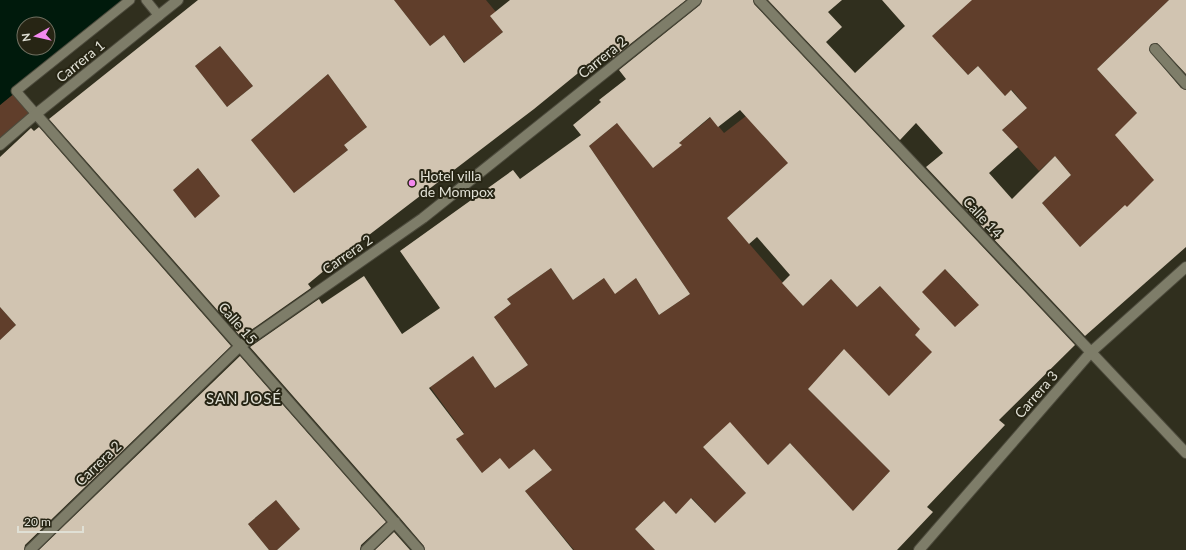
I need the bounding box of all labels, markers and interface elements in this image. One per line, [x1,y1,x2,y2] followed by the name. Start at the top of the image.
[16,16,56,56] north arrow
[19,32,33,43] text: N
[574,32,630,82] street label: Carrera 2
[52,36,108,86] street label: Carrera 1
[420,167,494,200] place label: Hotel villa de Mompox
[407,178,417,188] marker: Hotel villa de Mompox
[960,193,1006,241] street label: Calle 14
[319,231,375,277] street label: Carrera 2
[215,299,261,347] street label: Calle 15
[1011,367,1061,421] street label: Carrera 3
[206,389,282,407] district label: SAN JOSÉ
[71,437,125,489] street label: Carrera 2
[18,508,83,534] scale bar
[24,514,51,529] text: 20 m

